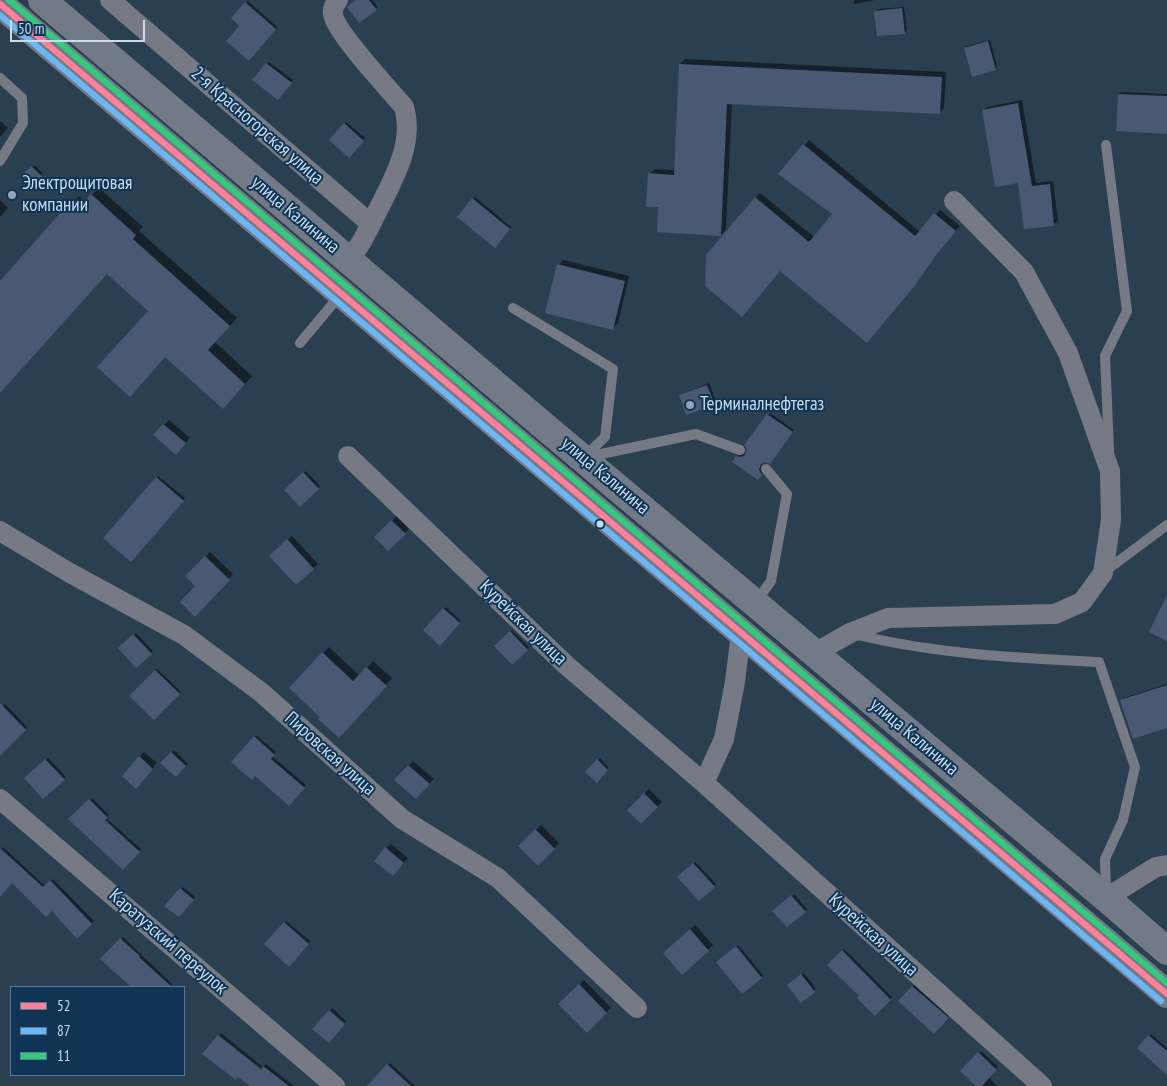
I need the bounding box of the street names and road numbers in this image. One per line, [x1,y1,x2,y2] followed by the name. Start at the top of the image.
[186,62,328,190] street label: 2-я Красногорская улица
[246,171,344,259] street label: улица Калинина
[556,432,654,520] street label: улица Калинина
[474,576,572,670] street label: Курейская улица
[865,693,963,781] street label: улица Калинина
[280,707,380,801] street label: Пировская улица
[104,884,232,1000] street label: Каратузский переулок
[823,889,923,981] street label: Курейская улица

